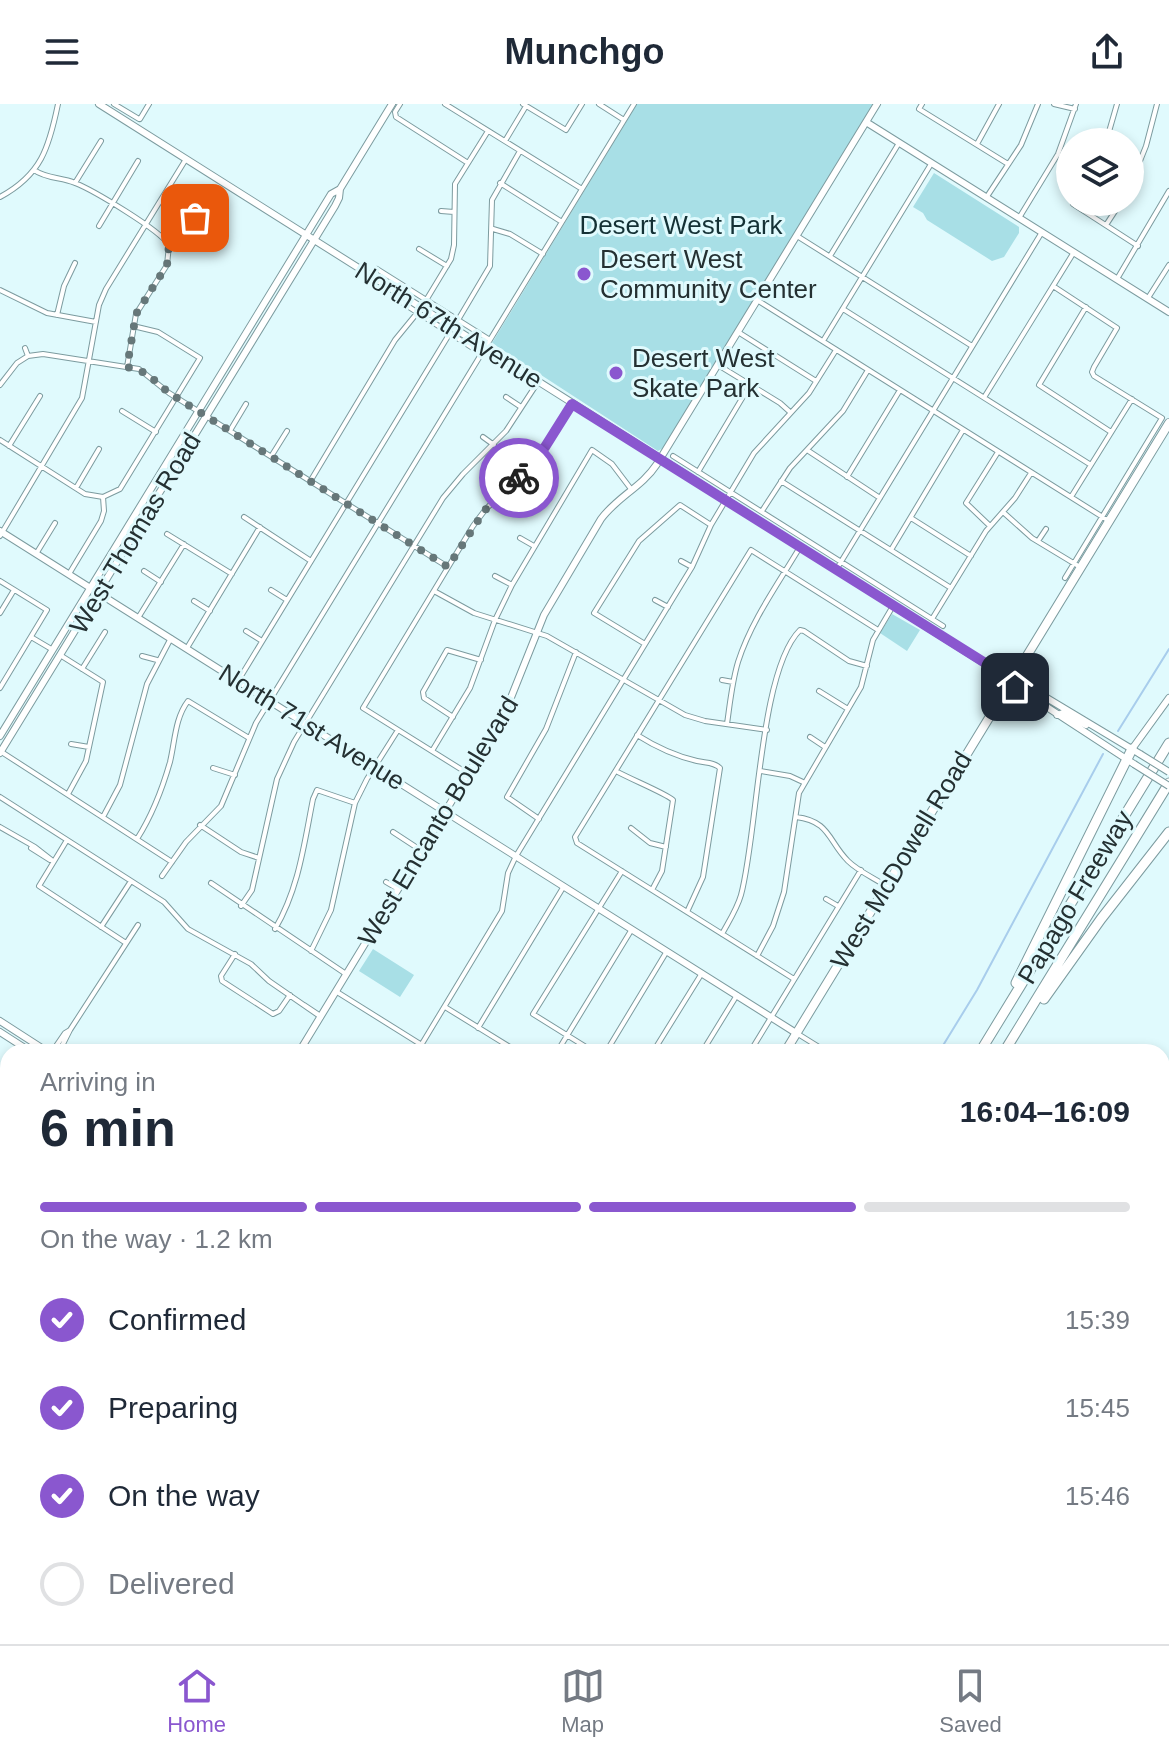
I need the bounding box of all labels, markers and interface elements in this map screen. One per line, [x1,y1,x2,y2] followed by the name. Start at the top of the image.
[40,30,84,74] icon: menu
[1085,30,1129,74] icon: share
[505,31,664,72] text: Munchgo
[1056,128,1144,216] map controls
[1056,128,1144,216] button: layers
[161,184,229,252] pin
[173,196,217,240] icon: bag
[579,210,784,240] park label: Desert West Park
[600,244,817,304] place label: Desert West Community Center
[350,255,548,395] street label: North 67th Avenue
[575,265,593,283] marker: Desert West Community Center
[632,343,775,403] place label: Desert West Skate Park
[607,364,625,382] marker: Desert West Skate Park
[63,427,207,639] street label: West Thomas Road
[479,438,559,518] courier
[497,456,541,500] icon: bike
[981,653,1049,721] pin
[214,658,410,796] street label: North 71st Avenue
[993,665,1037,709] icon: home
[352,691,524,951] street label: West Encanto Boulevard
[824,746,978,974] street label: West McDowell Road
[1012,805,1138,989] street label: Papago Freeway
[40,1067,156,1097] text: Arriving in
[960,1095,1130,1128] text: 16:04–16:09
[40,1099,176,1157] text: 6 min
[40,1224,273,1254] text: On the way · 1.2 km
[40,1298,84,1342] icon: check
[108,1303,246,1336] text: Confirmed
[1065,1305,1130,1335] text: 15:39
[40,1386,84,1430] icon: check
[108,1391,238,1424] text: Preparing
[1065,1393,1130,1423] text: 15:45
[40,1474,84,1518] icon: check
[108,1479,260,1512] text: On the way
[1065,1481,1130,1511] text: 15:46
[108,1567,235,1600] text: Delivered
[167,1664,226,1738] tab: Home
[561,1664,605,1738] tab: Map
[939,1664,1002,1738] tab: Saved

